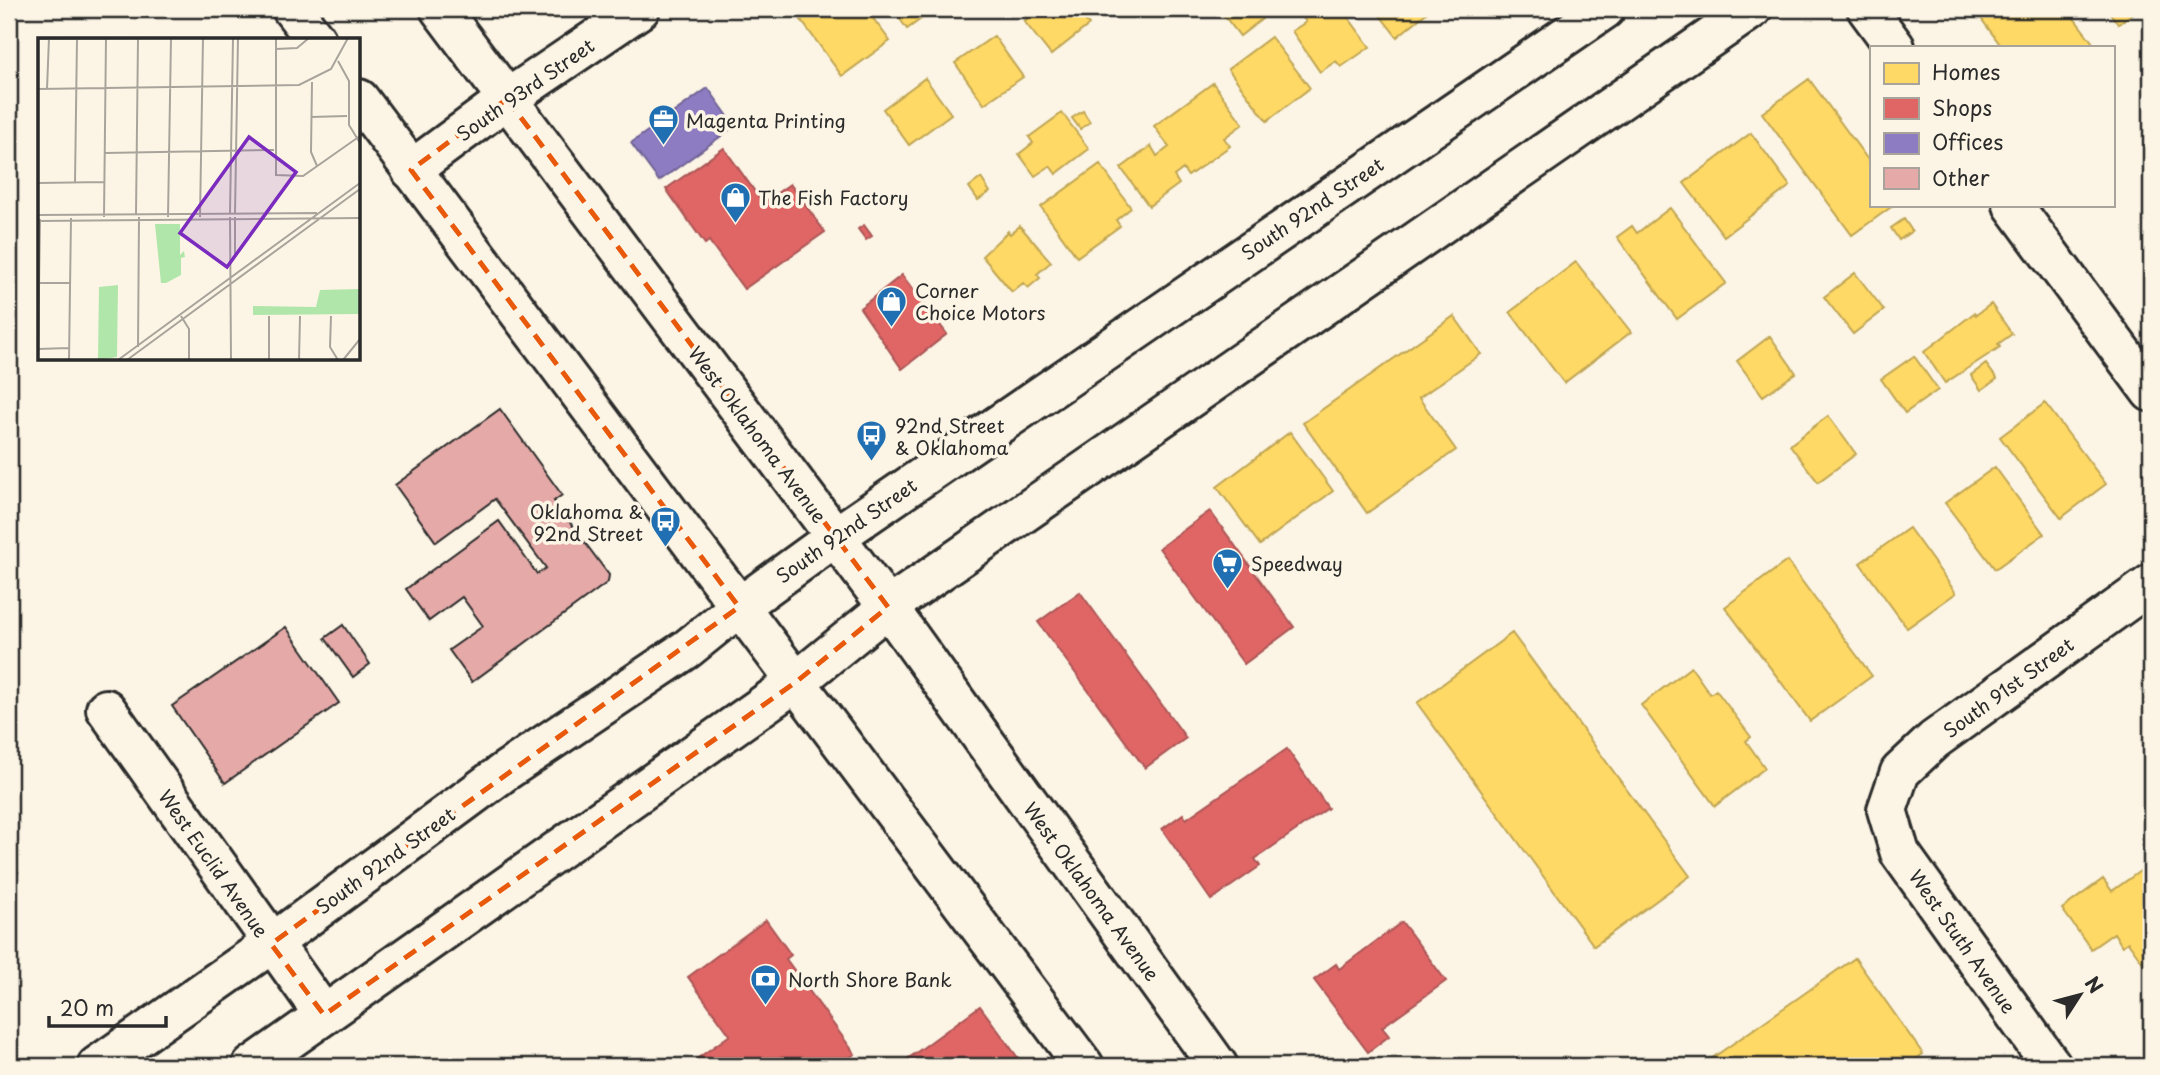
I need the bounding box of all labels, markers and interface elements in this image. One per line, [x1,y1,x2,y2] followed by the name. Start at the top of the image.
[450,31,600,147] street label: South 93rd Street
[38,38,360,360] inset map
[1870,46,2114,206] legend
[1932,55,2000,87] text: Homes
[1932,91,1992,123] text: Shops
[646,103,680,147] office icon: Magenta Printing
[686,106,846,134] place label: Magenta Printing
[1932,125,2003,157] text: Offices
[1235,150,1389,266] street label: South 92nd Street
[1932,161,1990,193] text: Other
[718,180,752,224] shop icon: The Fish Factory
[758,183,908,211] place label: The Fish Factory
[915,276,1046,326] place label: Corner Choice Motors
[875,284,909,328] shop icon: Corner Choice Motors
[682,340,834,528] street label: West Oklahoma Avenue
[895,411,1009,461] place label: 92nd Street & Oklahoma
[855,419,889,463] bus stop icon: 92nd Street & Oklahoma
[770,471,922,589] street label: South 92nd Street
[530,497,643,547] place label: Oklahoma & 92nd Street
[649,505,683,549] bus stop icon: Oklahoma & 92nd Street
[1211,546,1245,590] supermarket icon: Speedway
[1251,549,1343,577] place label: Speedway
[1937,630,2079,744] street label: South 91st Street
[152,783,276,943] street label: West Euclid Avenue
[1017,796,1167,986] street label: West Oklahoma Avenue
[309,800,461,920] street label: South 92nd Street
[1903,863,2023,1019] street label: West Stuth Avenue
[2044,960,2114,1030] north arrow
[748,962,782,1006] bank icon: North Shore Bank
[788,965,952,993] place label: North Shore Bank
[2079,970,2110,999] text: N
[49,984,166,1028] scale bar
[60,991,114,1023] text: 20 m

